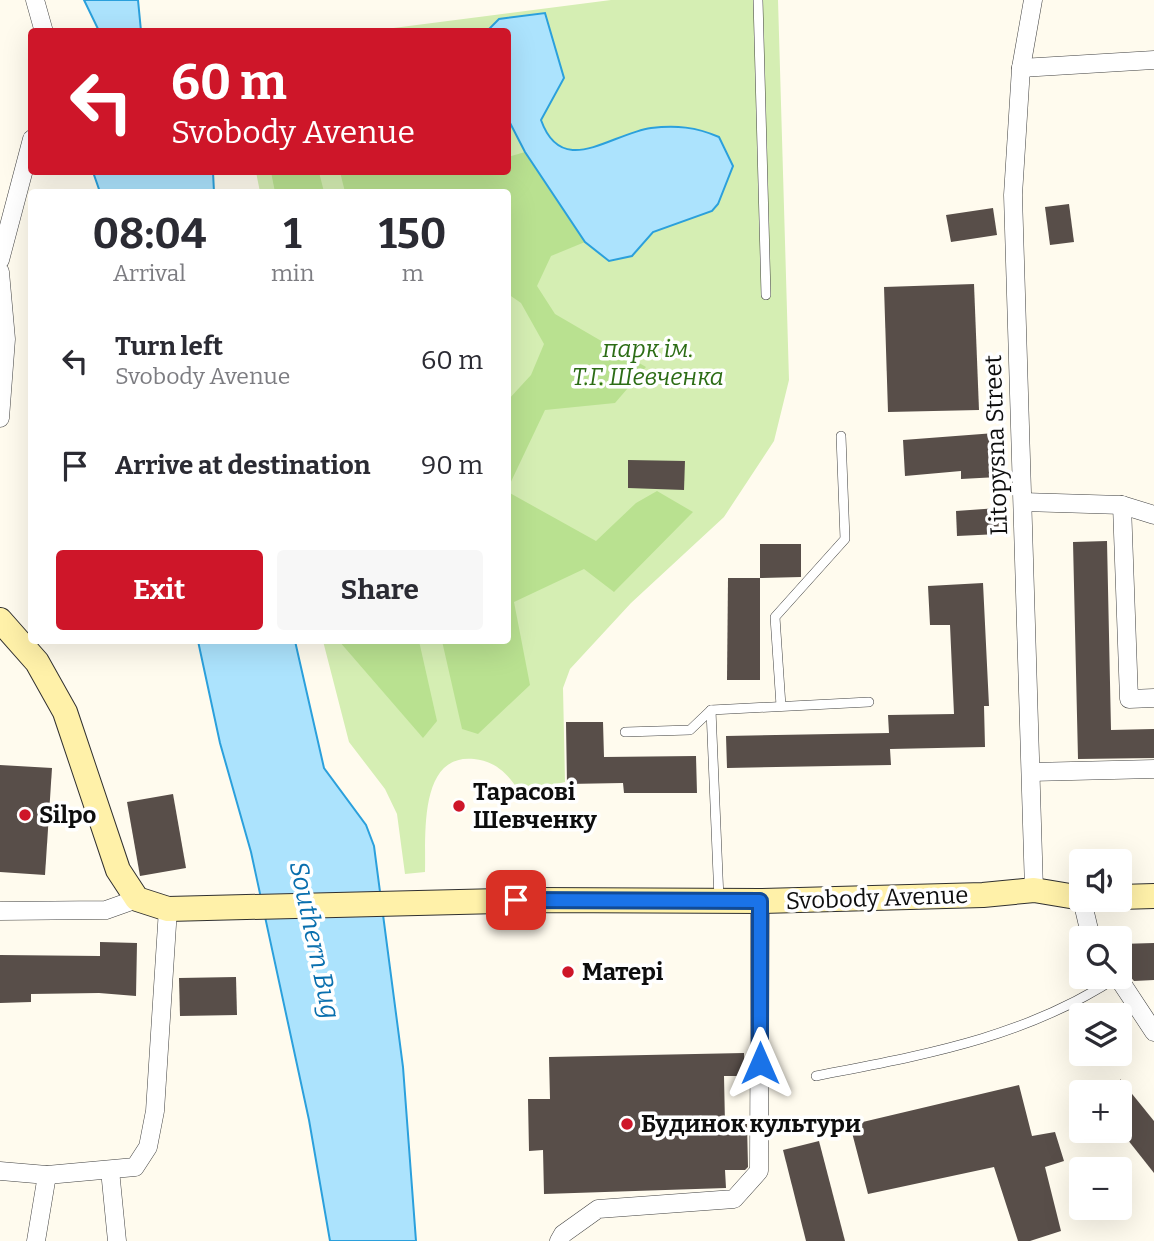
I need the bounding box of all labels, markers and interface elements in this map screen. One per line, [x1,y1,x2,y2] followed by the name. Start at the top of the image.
[171,53,287,112] text: 60 m
[56,56,147,147] icon: left
[171,113,415,151] text: Svobody Avenue
[92,209,206,259] text: 08:04
[284,209,302,259] text: 1
[379,209,447,259] text: 150
[113,259,186,287] text: Arrival
[271,259,314,287] text: min
[402,259,424,287] text: m
[115,331,223,362] text: Turn left
[572,335,724,391] park label: парк ім. Т.Г. Шевченка
[56,342,94,380] icon: left
[421,345,483,376] text: 60 m
[979,354,1013,536] street label: Litopysna Street
[115,362,290,390] text: Svobody Avenue
[56,447,94,485] icon: arrive
[115,450,370,481] text: Arrive at destination
[421,450,483,481] text: 90 m
[56,550,263,630] button: Exit
[277,550,483,630] button: Share
[473,778,598,834] place label: Тарасові Шевченку
[451,798,467,814] marker: Тарасові Шевченку
[39,801,97,829] place label: Silpo
[17,807,33,823] marker: Silpo
[1069,849,1132,1220] map controls
[1069,849,1132,912] button: sound
[283,858,346,1022] water label: Southern Bug
[486,870,546,930] pin
[497,881,535,919] icon: arrive
[785,881,969,915] street label: Svobody Avenue
[1069,926,1132,989] button: search
[582,958,664,986] place label: Матері
[560,964,576,980] marker: Матері
[1069,1003,1132,1066] button: layers
[723,1026,797,1100] position arrow
[1069,1080,1132,1143] button: +
[641,1110,861,1138] place label: Будинок культури
[619,1116,635,1132] marker: Будинок культури
[1069,1157,1132,1220] button: −

